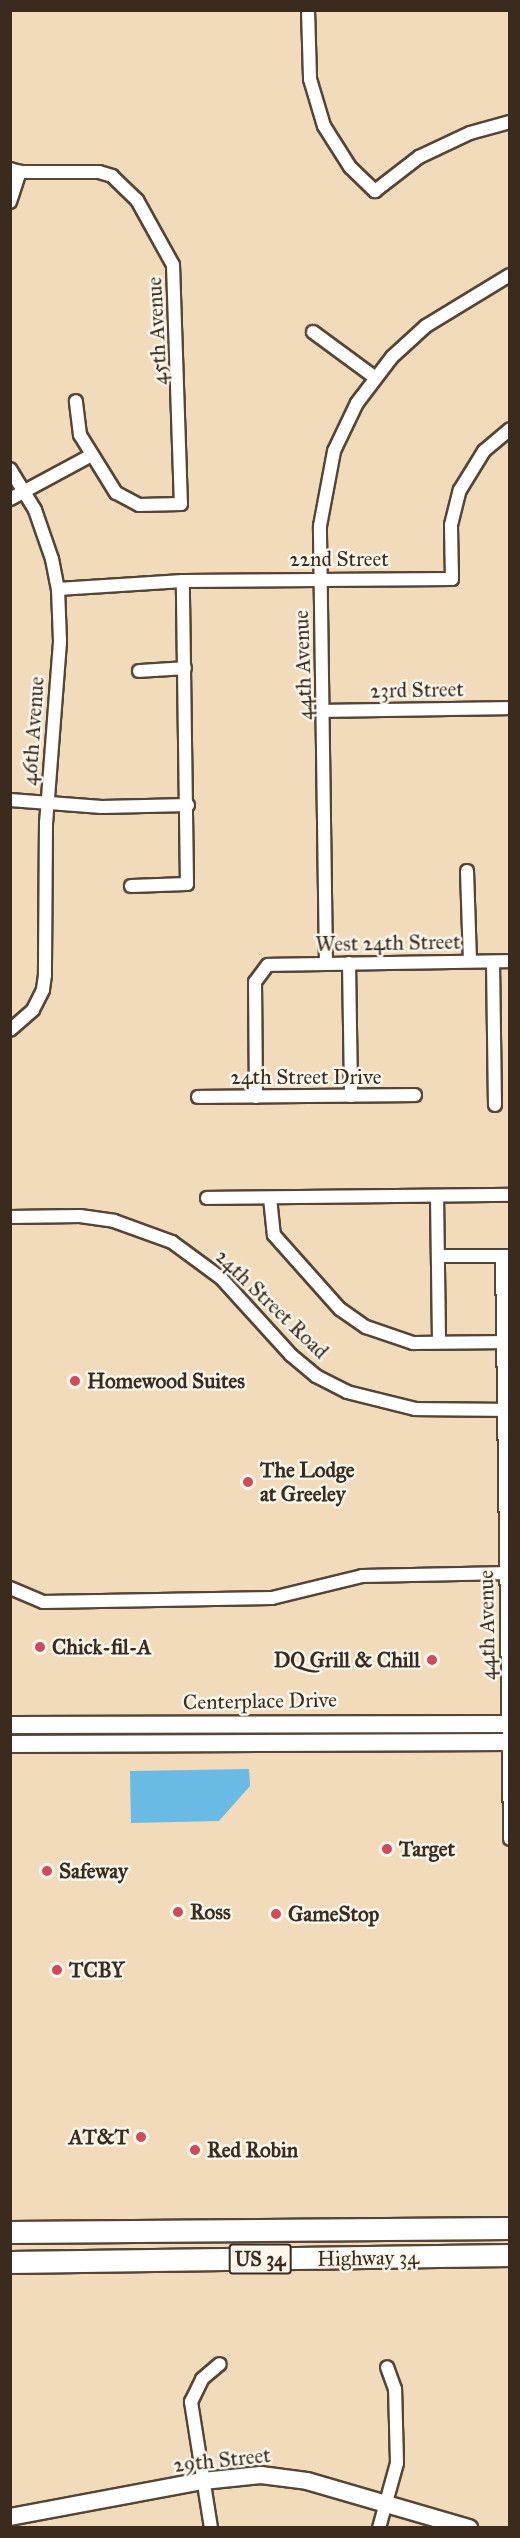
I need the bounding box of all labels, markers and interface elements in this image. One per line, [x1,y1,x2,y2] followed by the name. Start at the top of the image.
[142,276,172,386] street label: 45th Avenue
[289,546,389,572] street label: 22nd Street
[288,610,318,720] street label: 44th Avenue
[17,676,49,786] street label: 46th Avenue
[370,677,464,703] street label: 23rd Street
[315,929,461,957] street label: West 24th Street
[231,1064,381,1090] street label: 24th Street Drive
[210,1244,334,1364] street label: 24th Street Road
[87,1368,245,1394] place label: Homewood Suites
[68,1374,82,1388] marker: Homewood Suites
[260,1457,355,1507] place label: The Lodge at Greeley
[241,1475,255,1489] marker: The Lodge at Greeley
[473,1570,501,1680] street label: 44th Avenue
[52,1634,152,1660] place label: Chick-fil-A
[33,1640,47,1654] marker: Chick-fil-A
[274,1647,420,1673] place label: DQ Grill & Chill
[425,1653,439,1667] marker: DQ Grill & Chill
[183,1687,337,1715] street label: Centerplace Drive
[399,1836,455,1862] place label: Target
[380,1842,394,1856] marker: Target
[59,1858,128,1884] place label: Safeway
[40,1864,54,1878] marker: Safeway
[190,1899,231,1925] place label: Ross
[288,1901,379,1927] place label: GameStop
[171,1905,185,1919] marker: Ross
[269,1907,283,1921] marker: GameStop
[69,1957,125,1983] place label: TCBY
[50,1963,64,1977] marker: TCBY
[69,2124,129,2150] place label: AT&T
[134,2130,148,2144] marker: AT&T
[207,2137,298,2163] place label: Red Robin
[188,2143,202,2157] marker: Red Robin
[228,2242,292,2276] road number: US 34
[317,2245,419,2271] street label: Highway 34
[172,2442,272,2478] street label: 29th Street

